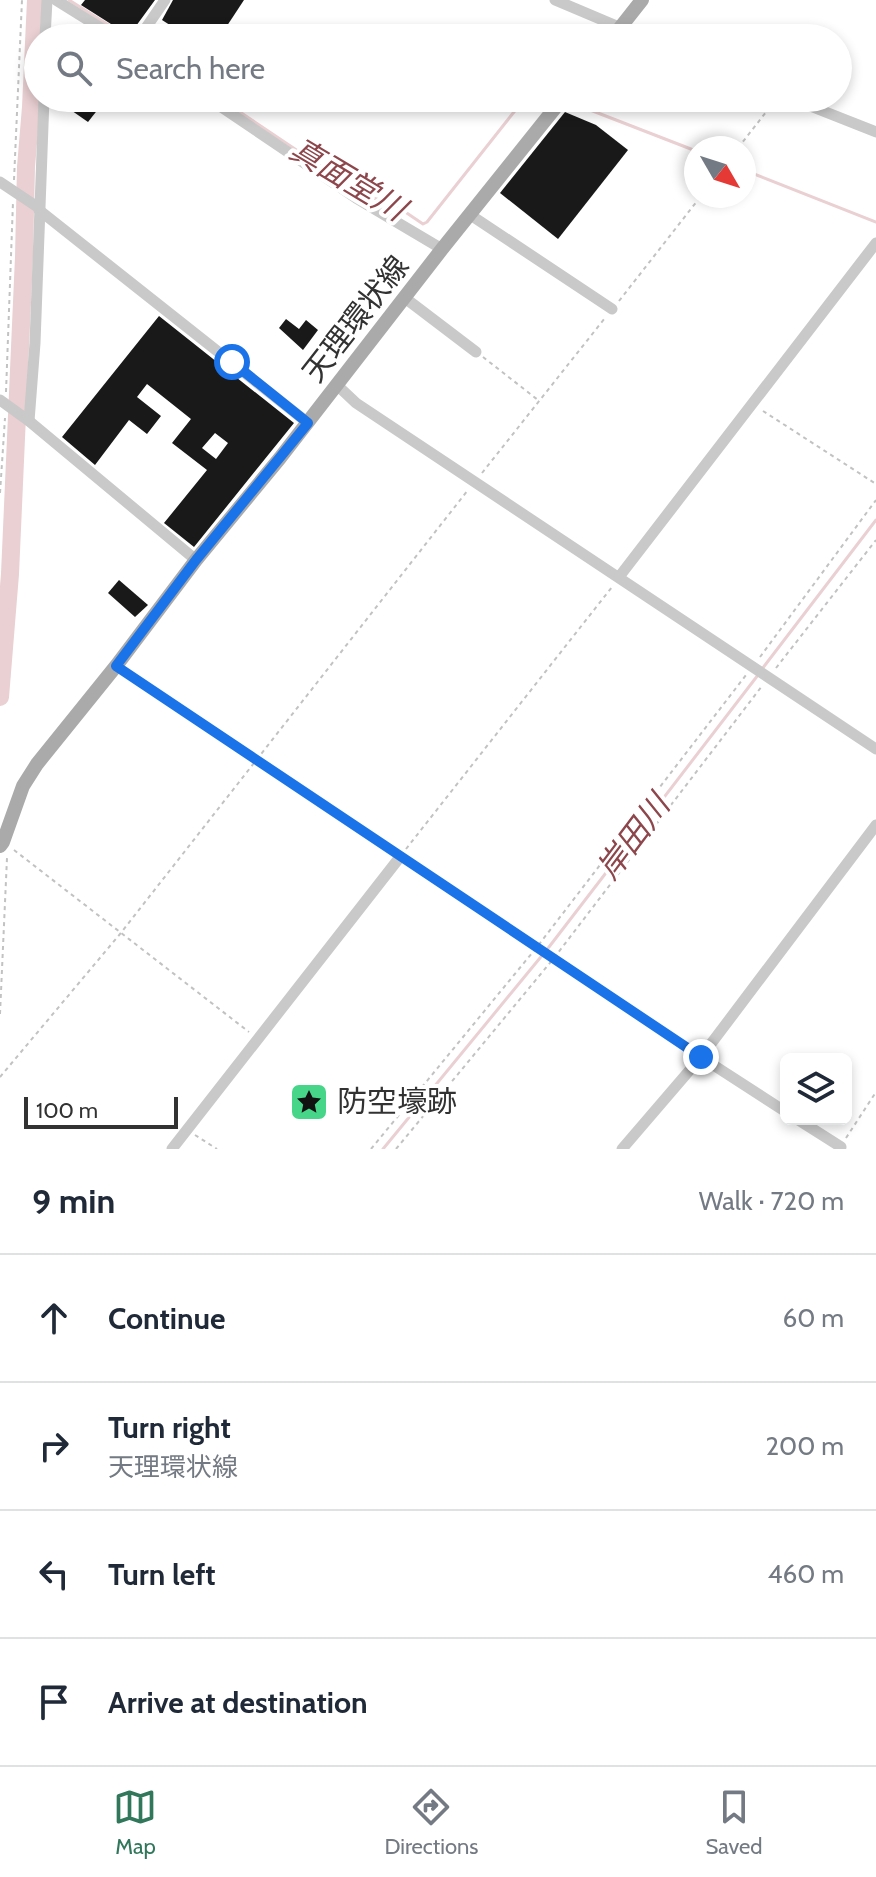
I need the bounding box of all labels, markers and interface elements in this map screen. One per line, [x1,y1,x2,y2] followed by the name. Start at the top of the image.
[24,24,852,112] search box
[52,46,96,90] icon: search
[116,50,265,87] text: Search here
[283,129,416,230] water label: 真面堂川
[684,136,756,208] north arrow
[295,248,416,389] street label: 天理環状線
[214,344,250,380] route start
[588,784,679,887] water label: 岸田川
[683,1039,719,1075] route end
[780,1053,852,1125] map controls
[780,1053,852,1125] button: layers
[288,1081,330,1123] place icon: 防空壕跡
[337,1083,457,1120] place label: 防空壕跡
[24,1093,178,1129] scale bar
[36,1097,98,1124] text: 100 m
[32,1180,115,1222] text: 9 min
[699,1185,844,1217] text: Walk · 720 m
[32,1296,76,1340] icon: ahead
[108,1300,225,1337] text: Continue
[782,1302,844,1334] text: 60 m
[108,1409,231,1446] text: Turn right
[32,1424,76,1468] icon: right
[765,1430,844,1462] text: 200 m
[108,1451,238,1483] text: 天理環状線
[32,1552,76,1596] icon: left
[108,1556,216,1593] text: Turn left
[767,1558,844,1590] text: 460 m
[32,1680,76,1724] icon: arrive
[108,1684,368,1721] text: Arrive at destination
[113,1785,157,1860] tab: Map
[384,1785,478,1860] tab: Directions
[705,1785,763,1860] tab: Saved

